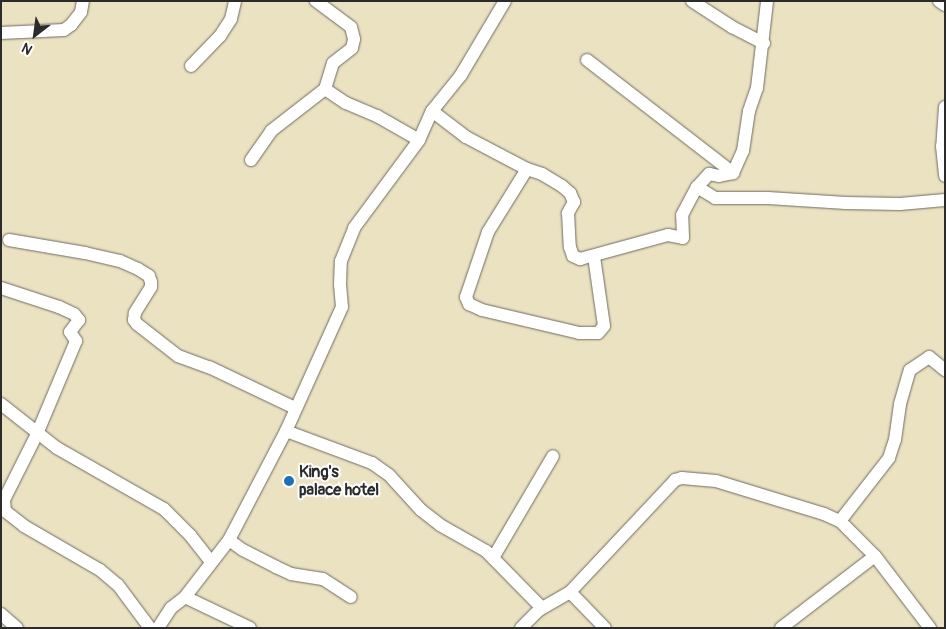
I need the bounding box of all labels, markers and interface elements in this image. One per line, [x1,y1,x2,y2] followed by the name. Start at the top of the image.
[10,10,60,60] north arrow
[19,39,36,58] text: N
[299,462,379,500] place label: King's palace hotel
[283,475,295,487] marker: King's palace hotel

